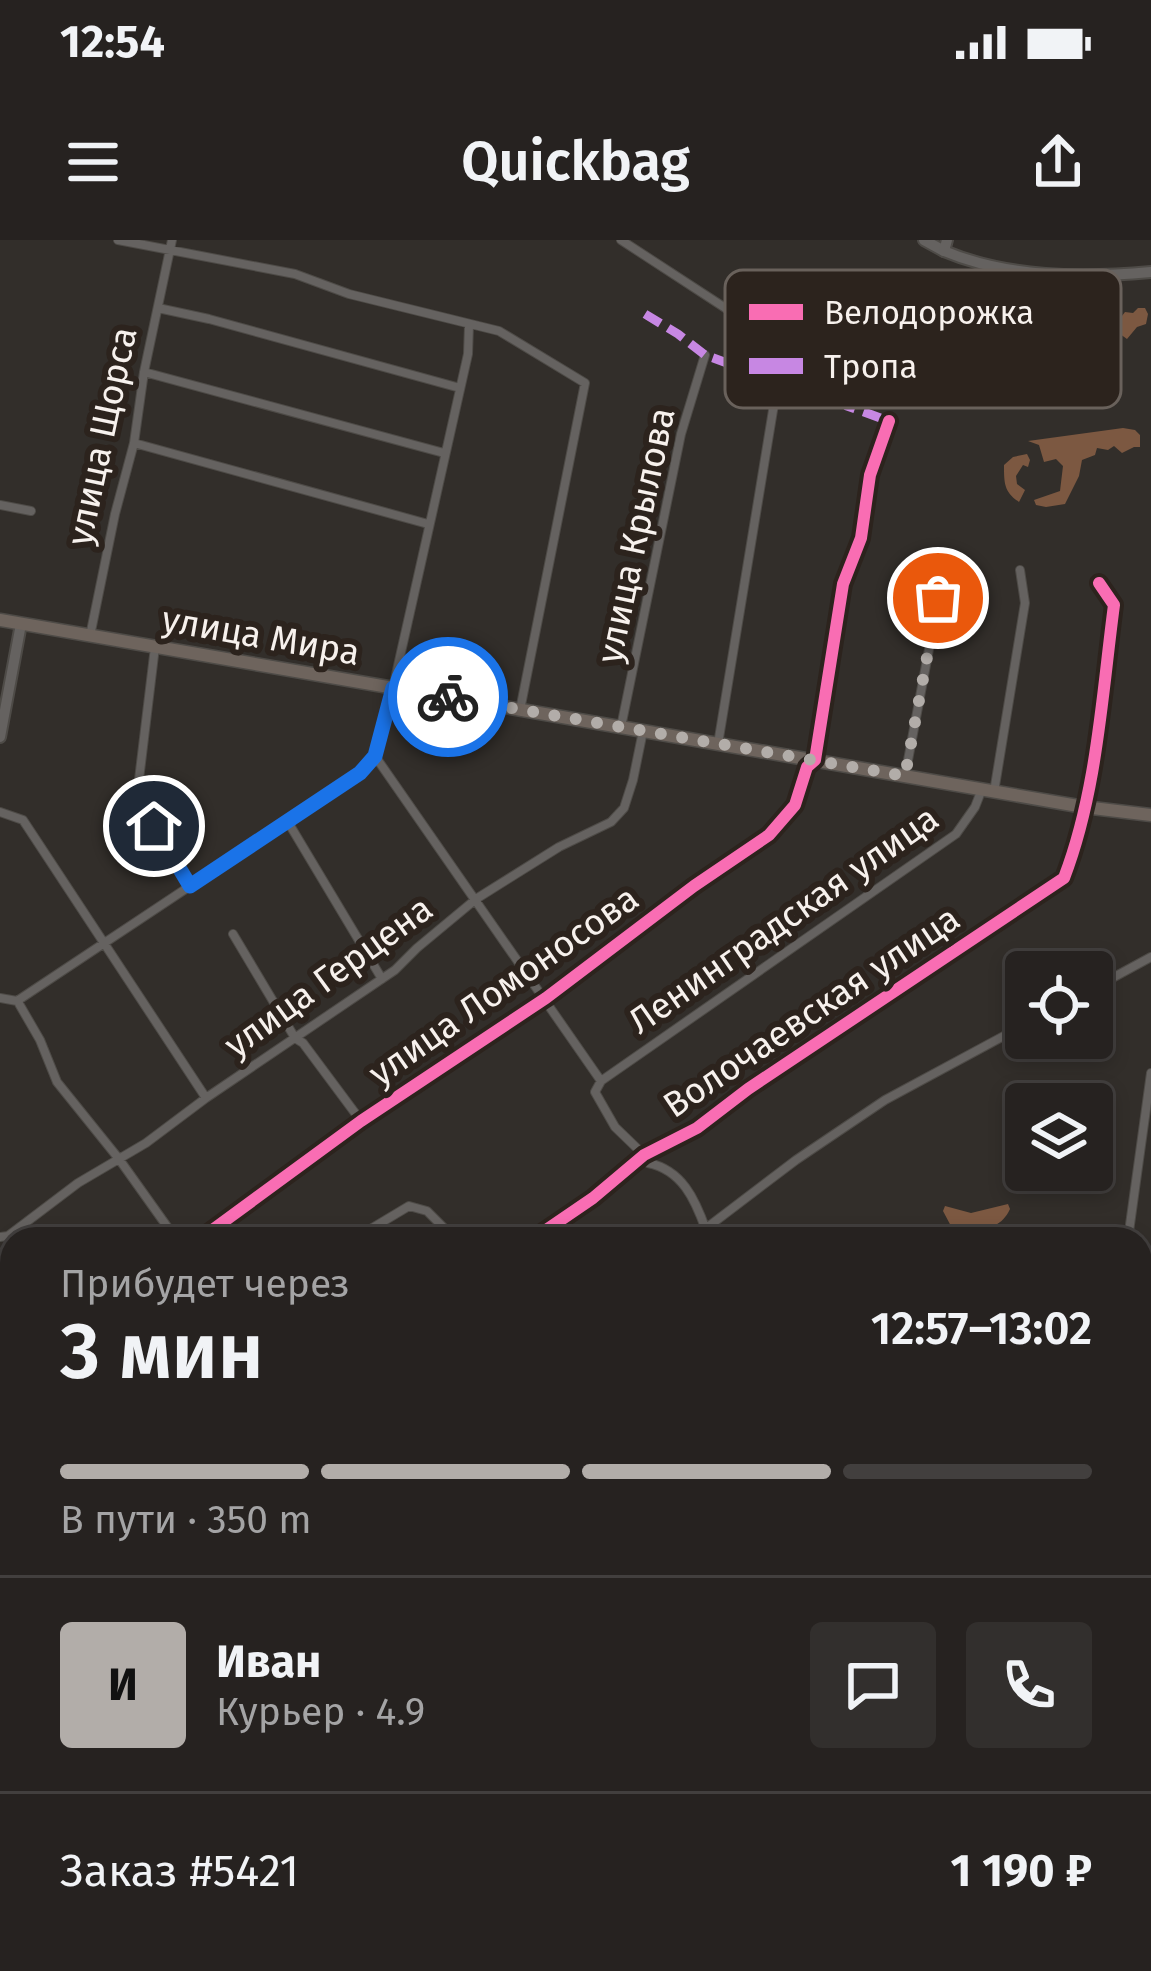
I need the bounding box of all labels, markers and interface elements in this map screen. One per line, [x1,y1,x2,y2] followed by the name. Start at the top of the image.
[60,15,165,69] text: 12:54
[60,129,126,195] icon: menu
[1025,129,1091,195] icon: share
[461,130,690,194] text: Quickbag
[725,270,1121,408] legend
[824,293,1034,333] text: Велодорожка
[57,323,147,549] street label: улица Щорса
[824,347,917,387] text: Тропа
[587,403,685,667] street label: улица Крылова
[887,547,989,649] pin
[905,565,971,631] icon: bag
[158,597,363,675] street label: улица Мира
[388,637,508,757] courier
[415,664,481,730] icon: bike
[103,775,205,877] pin
[121,793,187,859] icon: home
[620,796,947,1043] street label: Ленинградская улица
[360,876,647,1095] street label: улица Ломоносова
[216,886,441,1067] street label: улица Герцена
[655,896,968,1127] street label: Волочаевская улица
[1005,951,1113,1191] map controls
[1005,951,1113,1059] button: locate
[1005,1083,1113,1191] button: layers
[60,1261,350,1307] text: Прибудет через
[871,1302,1092,1356] text: 12:57–13:02
[60,1305,264,1399] text: 3 мин
[60,1497,312,1543] text: В пути · 350 m
[810,1622,936,1748] button: chat
[966,1622,1092,1748] button: phone
[216,1635,321,1689] text: Иван
[108,1658,138,1712] text: И
[216,1689,425,1735] text: Курьер · 4.9
[60,1844,299,1898] text: Заказ #5421
[951,1844,1092,1898] text: 1 190 ₽

